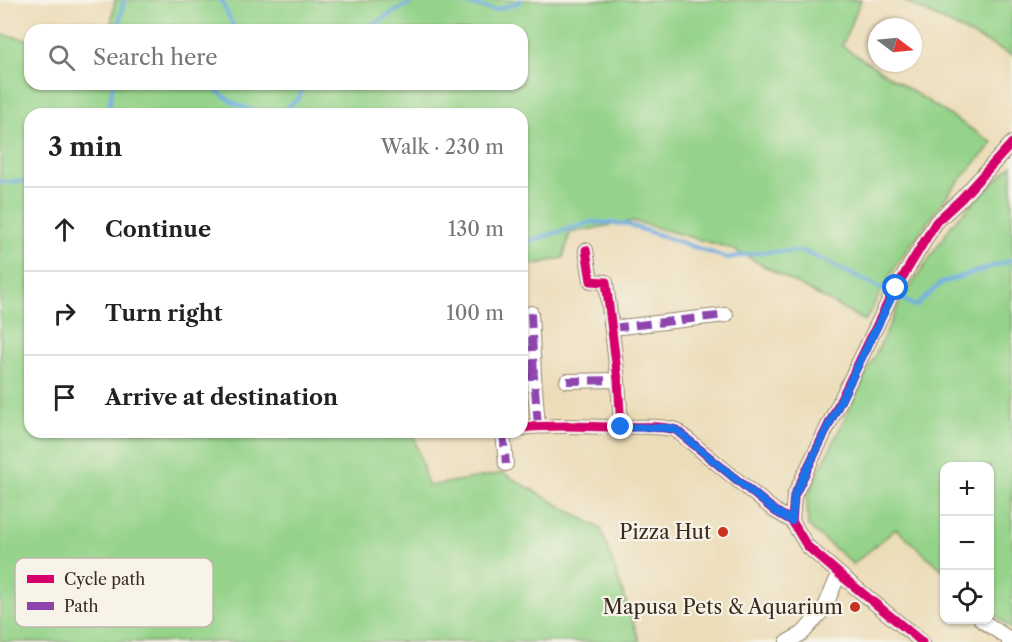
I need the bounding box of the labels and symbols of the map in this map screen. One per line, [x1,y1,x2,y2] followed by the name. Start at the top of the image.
[868,18,922,72] north arrow
[882,274,908,300] route start
[607,413,633,439] route end
[619,520,711,544] place label: Pizza Hut
[716,525,730,539] marker: Pizza Hut
[15,558,213,627] legend
[64,569,145,589] text: Cycle path
[603,595,843,619] place label: Mapusa Pets & Aquarium
[64,596,98,616] text: Path
[848,600,862,614] marker: Mapusa Pets & Aquarium

